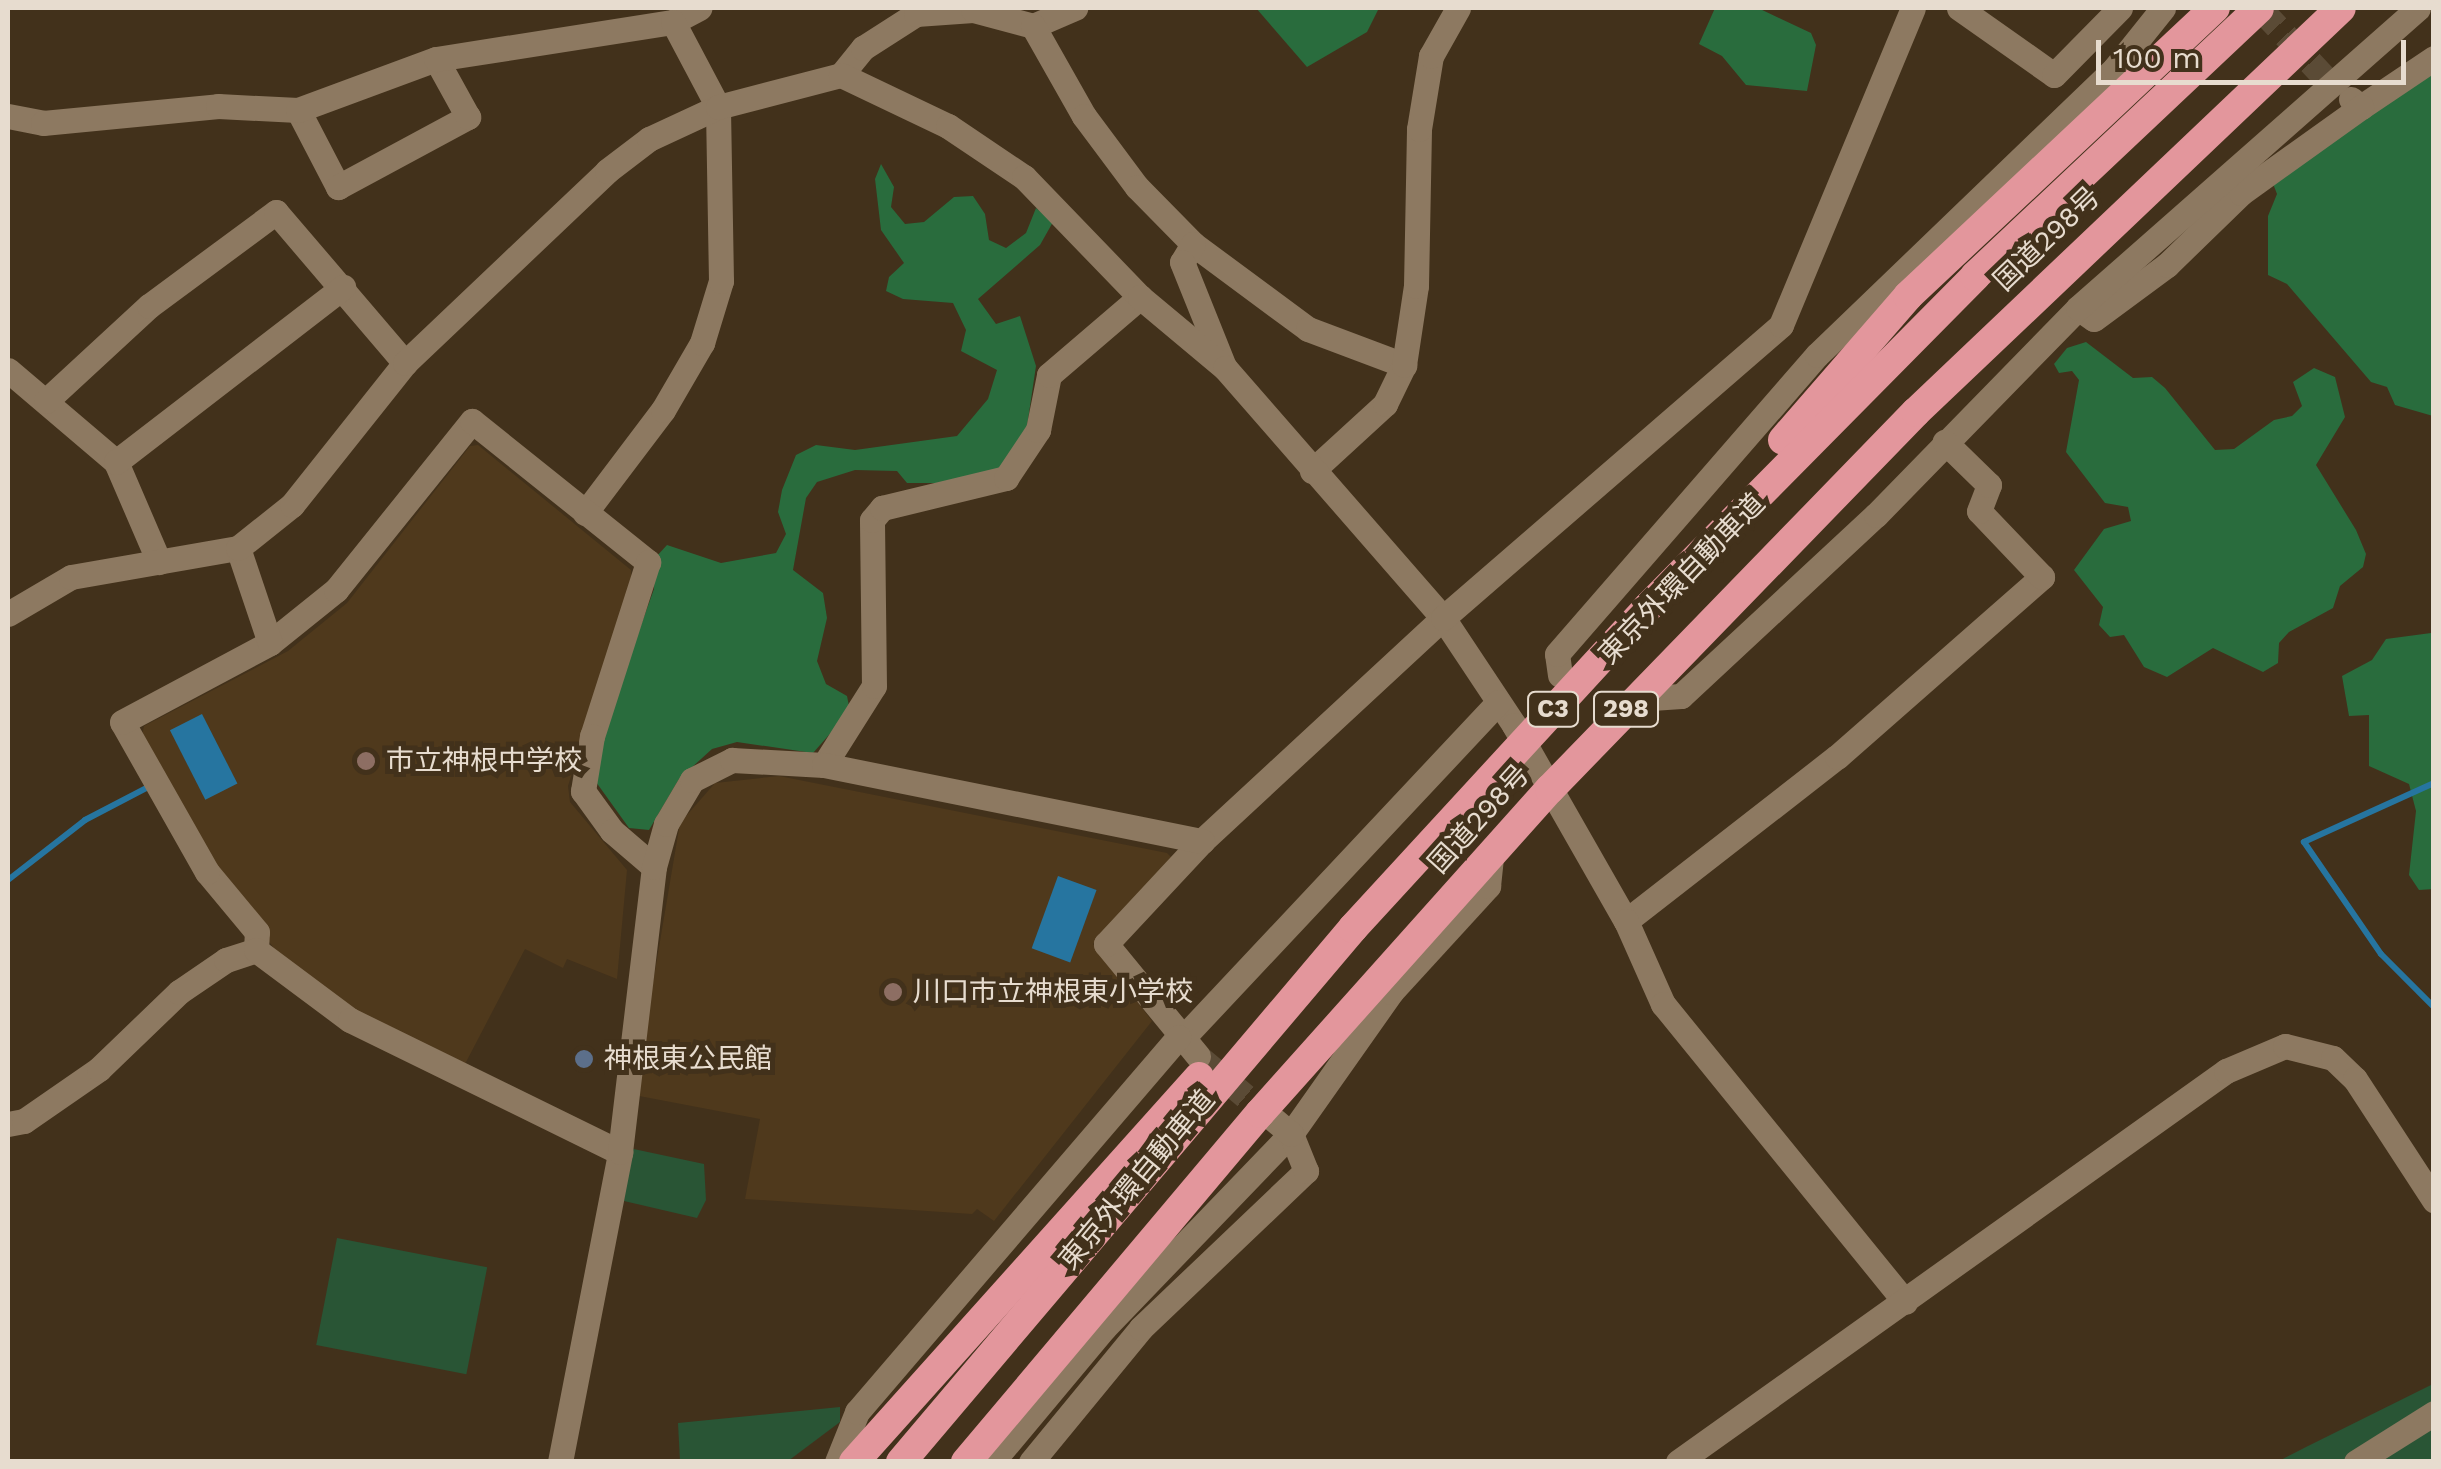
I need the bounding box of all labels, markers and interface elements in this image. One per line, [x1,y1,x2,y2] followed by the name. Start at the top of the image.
[2101,20,2411,82] scale bar
[2113,40,2201,75] text: 100 m
[1987,180,2107,298] street label: 国道298号
[1592,487,1772,671] street label: 東京外環自動車道
[1526,689,1580,729] road number: C3
[1591,689,1661,729] road number: 298
[386,744,582,778] place label: 市立神根中学校
[355,750,377,772] marker: 市立神根中学校
[1421,758,1537,880] street label: 国道298号
[913,975,1193,1009] place label: 川口市立神根東小学校
[882,981,904,1003] marker: 川口市立神根東小学校
[604,1042,772,1076] place label: 神根東公民館
[573,1048,595,1070] marker: 神根東公民館
[1052,1083,1222,1277] street label: 東京外環自動車道

